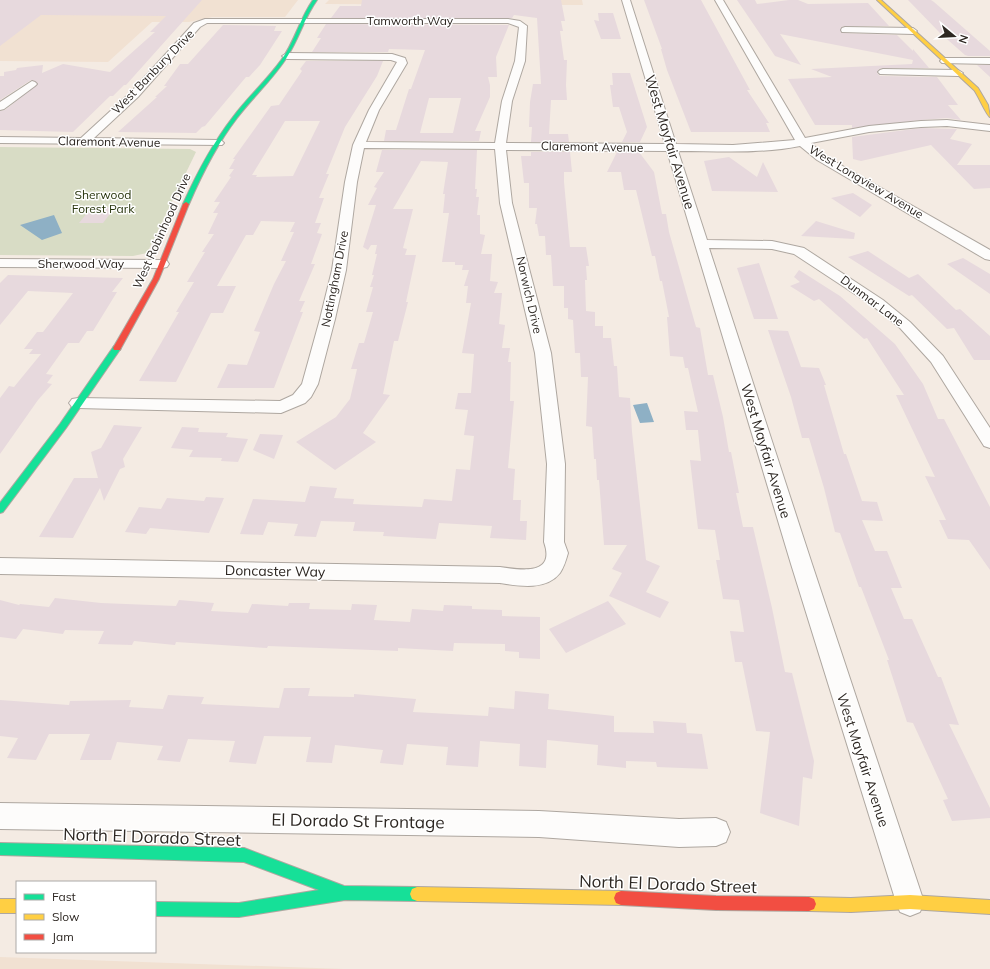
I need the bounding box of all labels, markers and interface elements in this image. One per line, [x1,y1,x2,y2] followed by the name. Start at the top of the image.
[367,13,454,28] street label: Tamworth Way
[934,16,974,56] north arrow
[108,26,197,117] street label: West Banbury Drive
[956,33,971,45] text: N
[641,73,699,211] street label: West Mayfair Avenue
[58,133,160,150] street label: Claremont Avenue
[541,138,643,155] street label: Claremont Avenue
[806,141,926,222] street label: West Longview Avenue
[129,171,194,291] street label: West Robinhood Drive
[72,187,135,216] park label: Sherwood Forest Park
[318,229,351,328] street label: Nottingham Drive
[513,255,546,335] street label: Norwich Drive
[38,256,125,271] street label: Sherwood Way
[838,272,907,329] street label: Dunmar Lane
[737,382,795,520] street label: West Mayfair Avenue
[225,561,326,581] street label: Doncaster Way
[833,691,893,829] street label: West Mayfair Avenue
[271,808,445,833] street label: El Dorado St Frontage
[63,823,241,850] street label: North El Dorado Street
[579,870,757,897] street label: North El Dorado Street
[16,881,156,953] legend
[52,889,76,904] text: Fast
[52,909,80,924] text: Slow
[52,929,74,944] text: Jam

